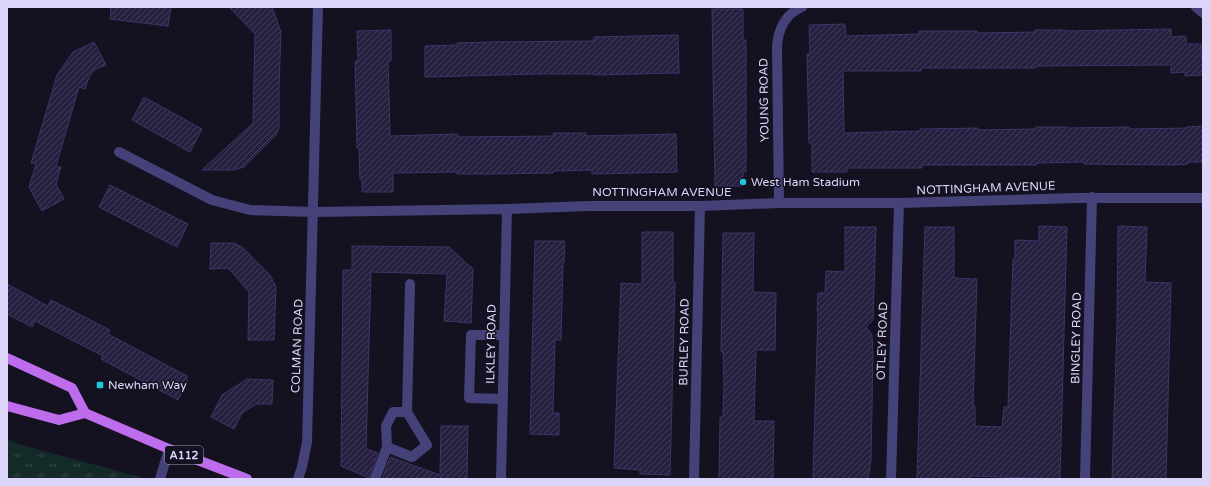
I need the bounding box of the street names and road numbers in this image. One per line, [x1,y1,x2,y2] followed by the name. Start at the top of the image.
[756,58,772,142] street label: YOUNG ROAD
[916,179,1056,197] street label: NOTTINGHAM AVENUE
[592,185,732,199] street label: NOTTINGHAM AVENUE
[1068,292,1084,384] street label: BINGLEY ROAD
[676,298,692,386] street label: BURLEY ROAD
[288,299,306,393] street label: COLMAN ROAD
[874,302,890,380] street label: OTLEY ROAD
[483,304,499,384] street label: ILKLEY ROAD
[165,446,203,464] road number: A112

